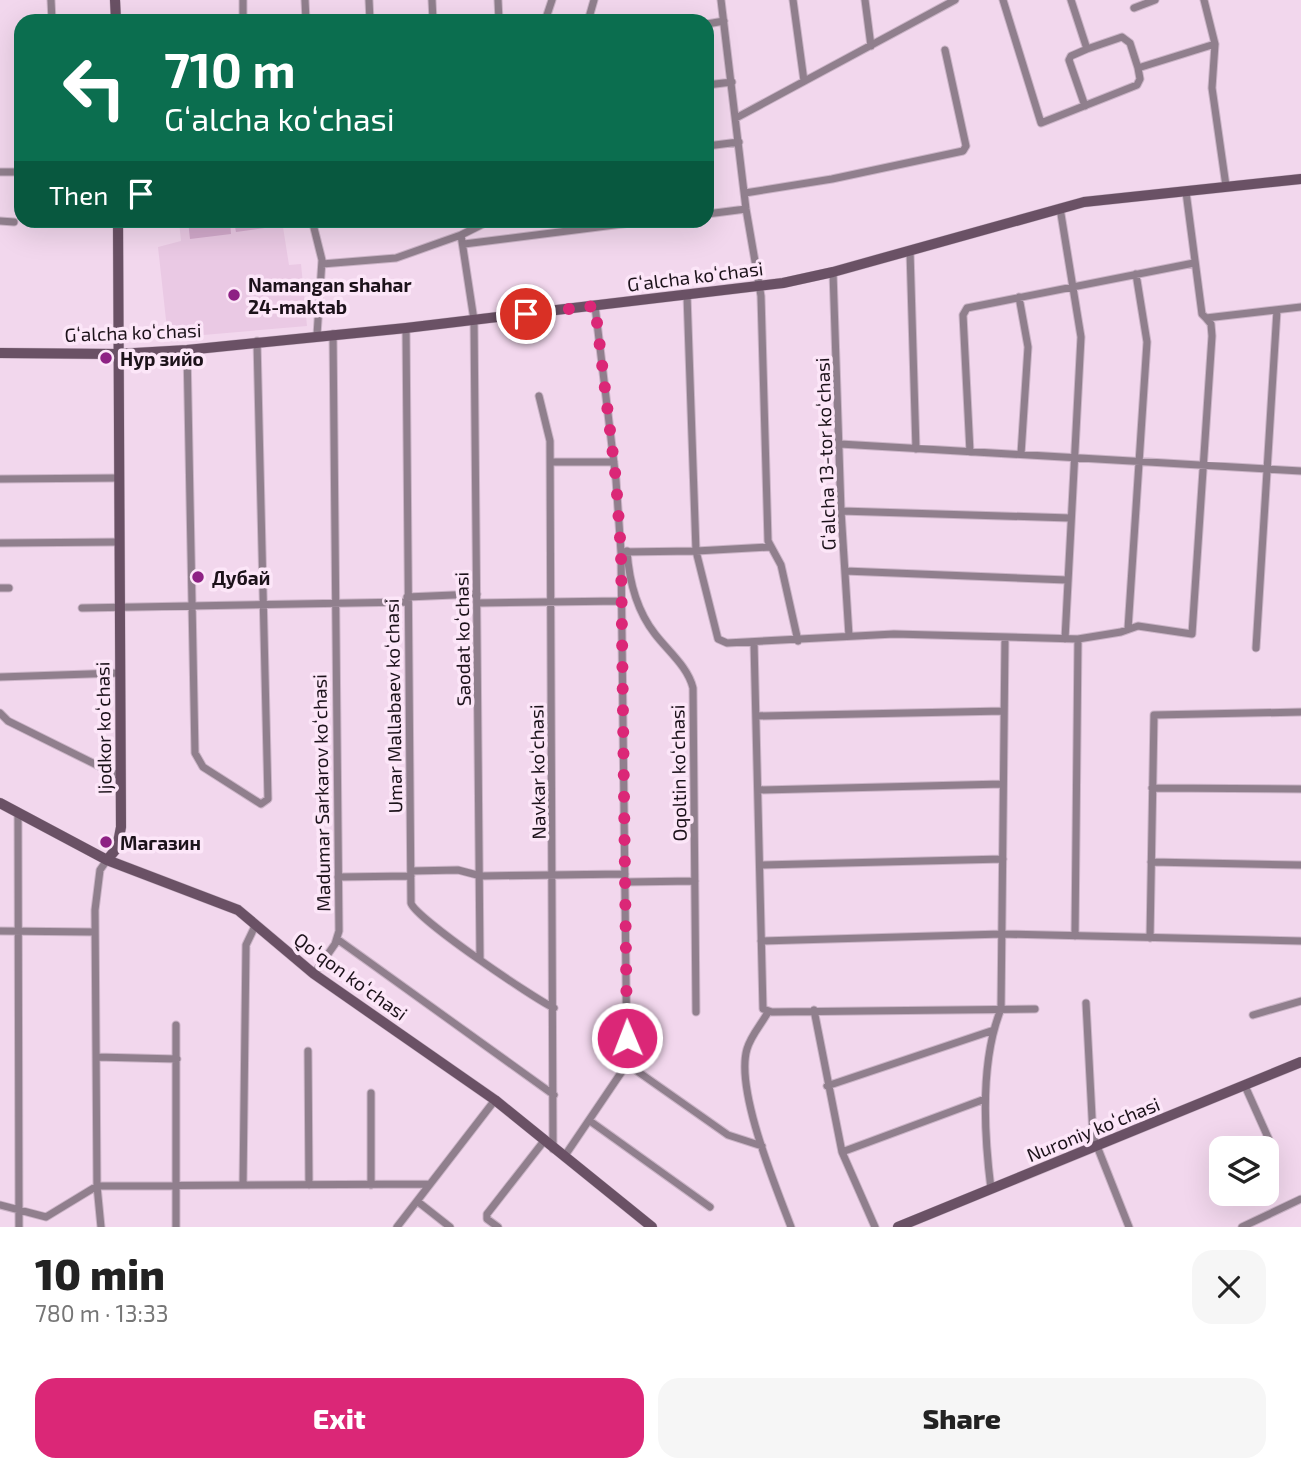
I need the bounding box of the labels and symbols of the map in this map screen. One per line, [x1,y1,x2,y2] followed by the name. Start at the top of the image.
[626,256,764,296] street label: Gʻalcha koʻchasi
[248,273,412,318] place label: Namangan shahar 24-maktab
[496,284,556,344] pin
[226,287,242,303] marker: Namangan shahar 24-maktab
[64,318,202,346] street label: Gʻalcha koʻchasi
[120,347,204,370] place label: Нур зийо
[98,350,114,366] marker: Нур зийо
[810,357,840,551] street label: Gʻalcha 13-tor koʻchasi
[212,566,270,589] place label: Дубай
[190,569,206,585] marker: Дубай
[449,572,475,706] street label: Saodat koʻchasi
[380,598,406,814] street label: Umar Mallabaev koʻchasi
[90,661,116,795] street label: Ijodkor koʻchasi
[307,674,335,912] street label: Madumar Sarkarov koʻchasi
[524,704,550,840] street label: Navkar koʻchasi
[665,704,691,842] street label: Oqoltin koʻchasi
[120,831,201,854] place label: Магазин
[98,834,114,850] marker: Магазин
[290,927,412,1025] street label: Qoʻqon koʻchasi
[590,1001,664,1075] position arrow
[1023,1092,1163,1166] street label: Nuroniy koʻchasi

